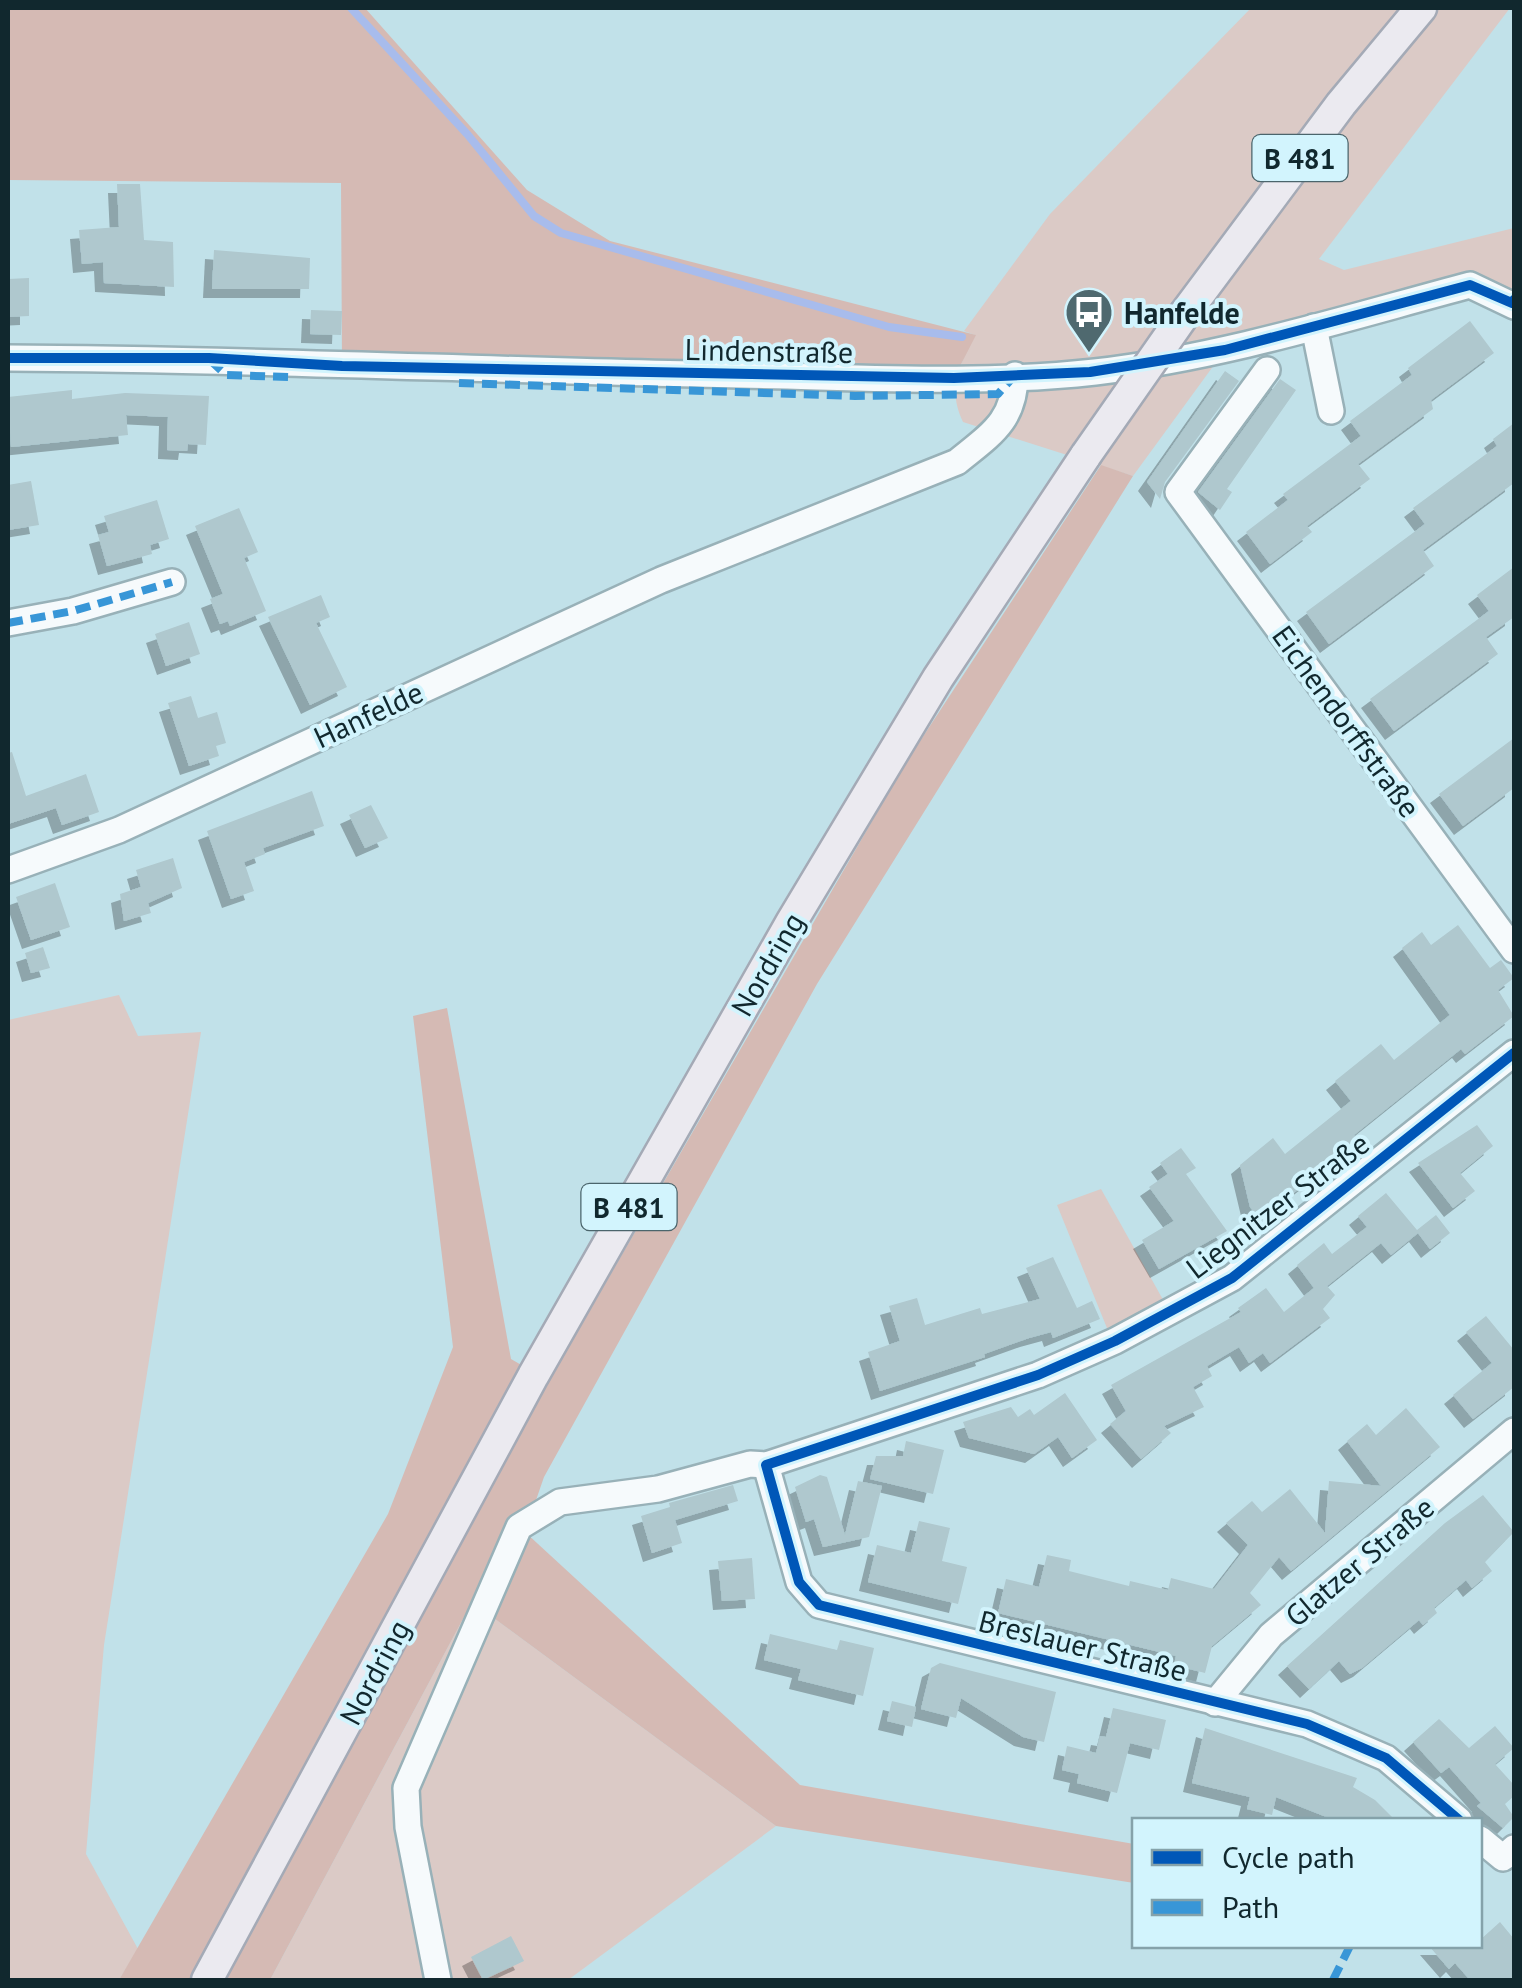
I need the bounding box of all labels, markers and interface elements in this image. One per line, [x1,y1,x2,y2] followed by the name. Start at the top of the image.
[1252,135,1348,181] road number: B 481
[1063,286,1115,354] bus stop icon: Hanfelde
[1124,293,1240,332] place label: Hanfelde
[684,329,854,371] street label: Lindenstraße
[1264,617,1430,825] street label: Eichendorffstraße
[307,672,429,756] street label: Hanfelde
[722,905,812,1023] street label: Nordring
[1178,1123,1376,1287] street label: Liegnitzer Straße
[582,1184,676,1230] road number: B 481
[1276,1487,1442,1635] street label: Glatzer Straße
[975,1600,1191,1690] street label: Breslauer Straße
[330,1613,418,1731] street label: Nordring
[1132,1818,1482,1948] legend
[1222,1837,1355,1876] text: Cycle path
[1222,1887,1279,1926] text: Path

